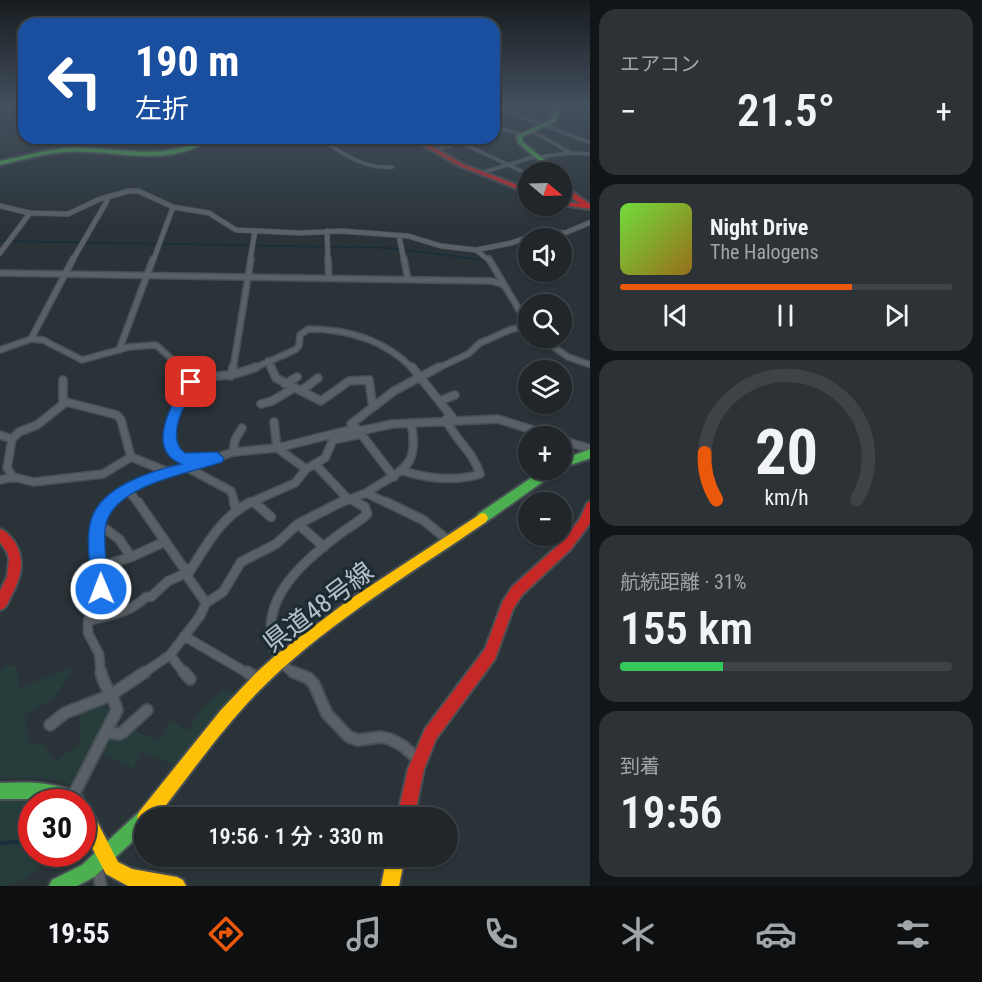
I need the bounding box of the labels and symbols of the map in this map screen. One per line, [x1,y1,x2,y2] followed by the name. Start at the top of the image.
[518,162,572,216] north arrow
[165,356,216,407] pin
[257,556,379,658] street label: 県道48号線
[69,557,133,621] position arrow
[18,789,96,867] speed limit sign: 30

